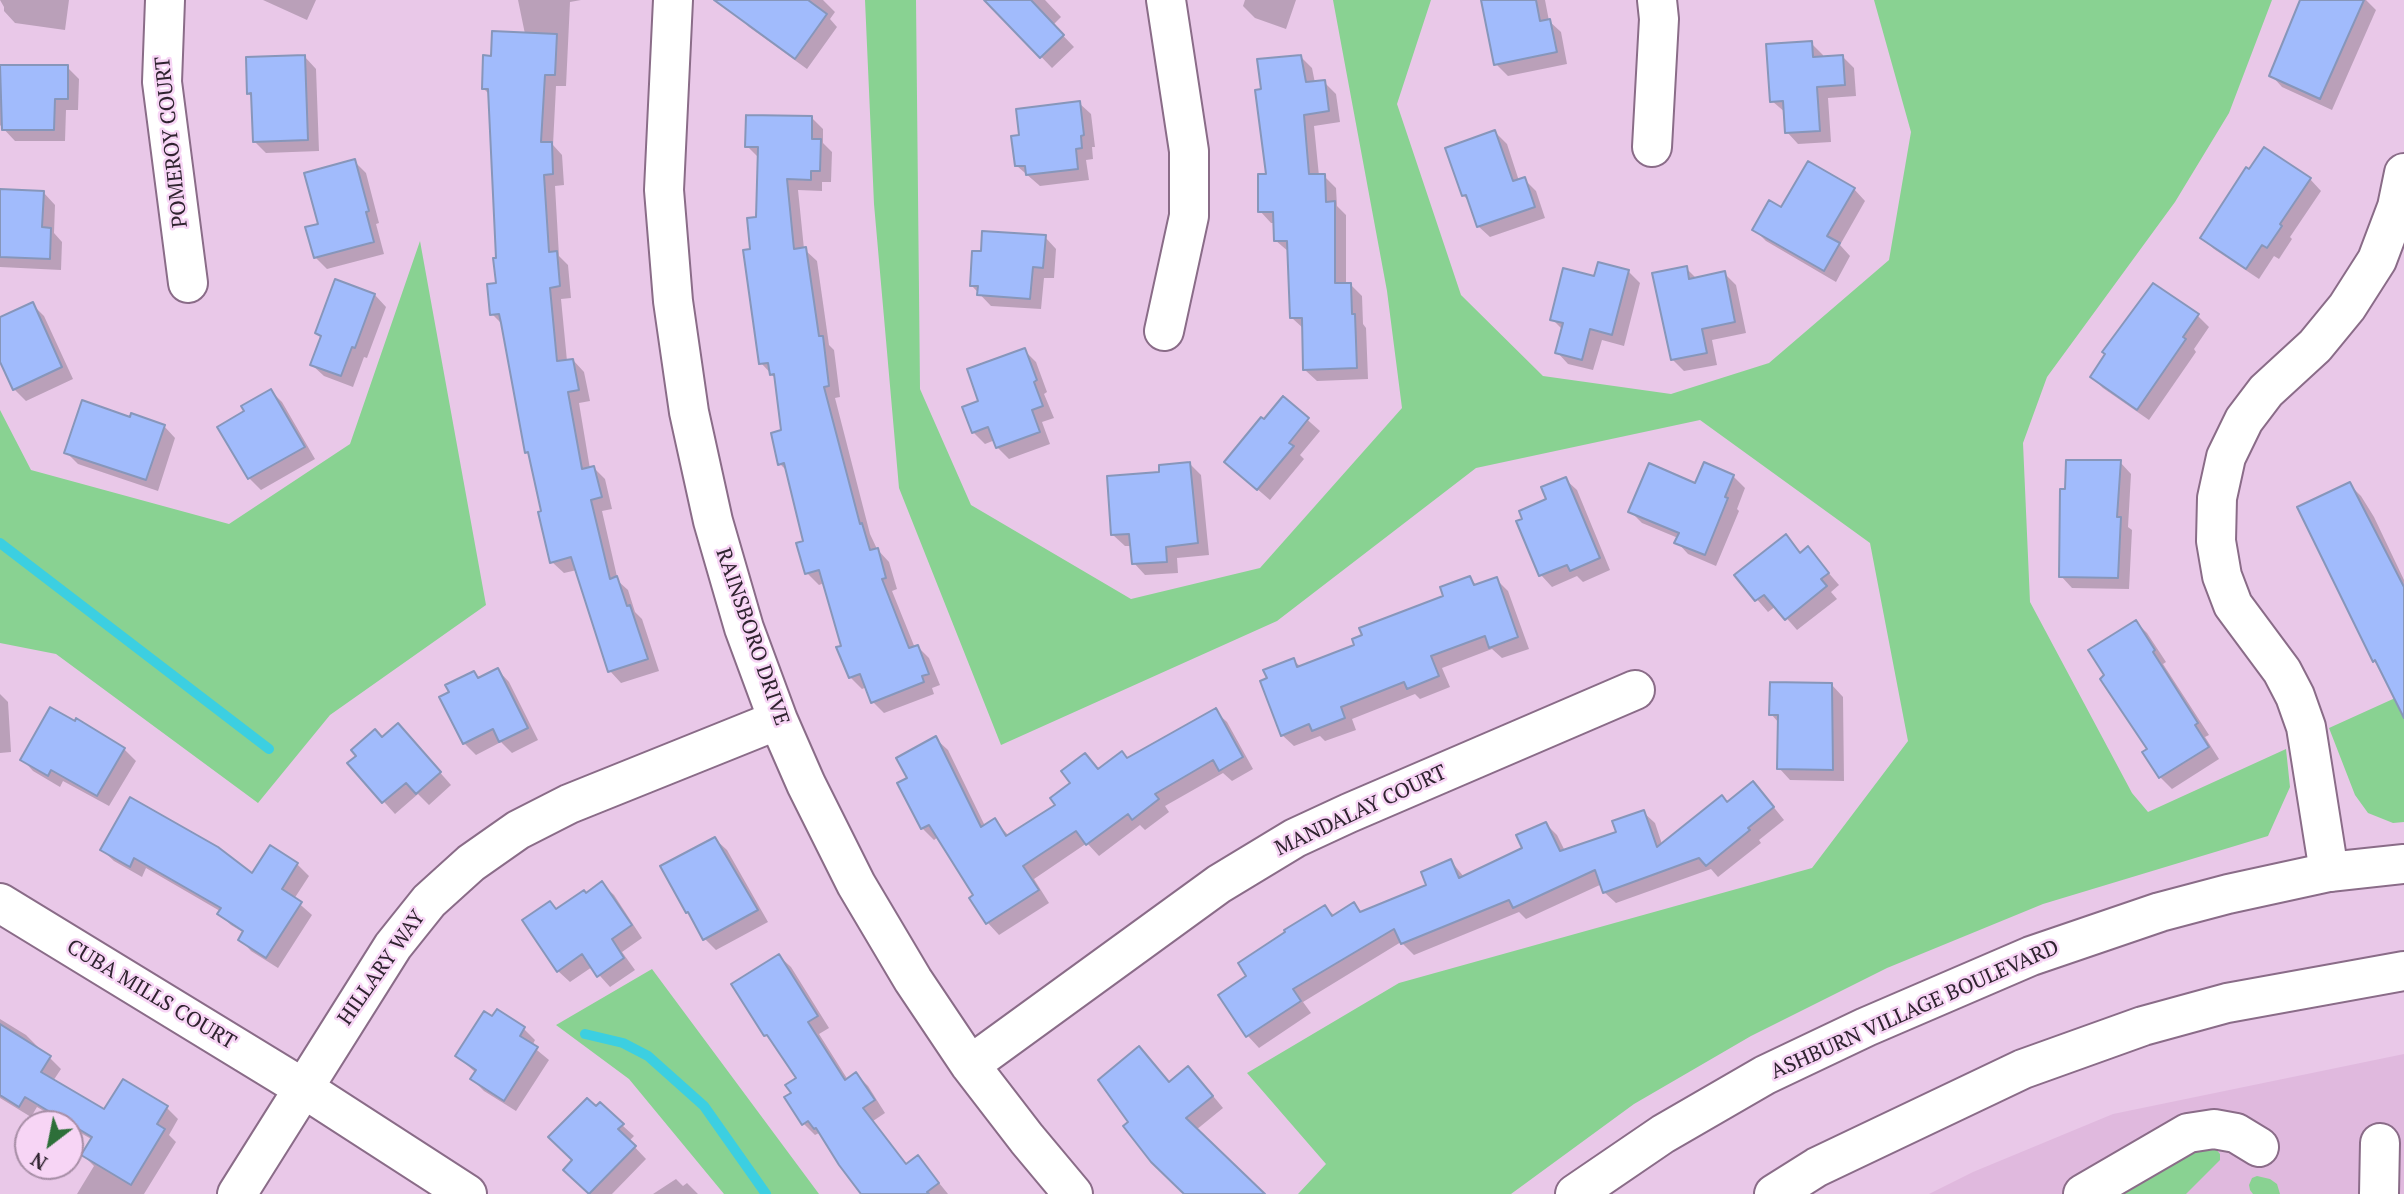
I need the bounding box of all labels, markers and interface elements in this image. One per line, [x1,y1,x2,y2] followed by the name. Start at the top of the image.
[150,55,194,229] street label: POMEROY COURT
[710,545,794,729] street label: RAINSBORO DRIVE
[1271,760,1451,862] street label: MANDALAY COURT
[333,906,431,1030] street label: HILLARY WAY
[62,934,240,1056] street label: CUBA MILLS COURT
[1767,935,2063,1085] street label: ASHBURN VILLAGE BOULEVARD
[14,1110,84,1180] north arrow
[26,1147,51,1176] text: N

